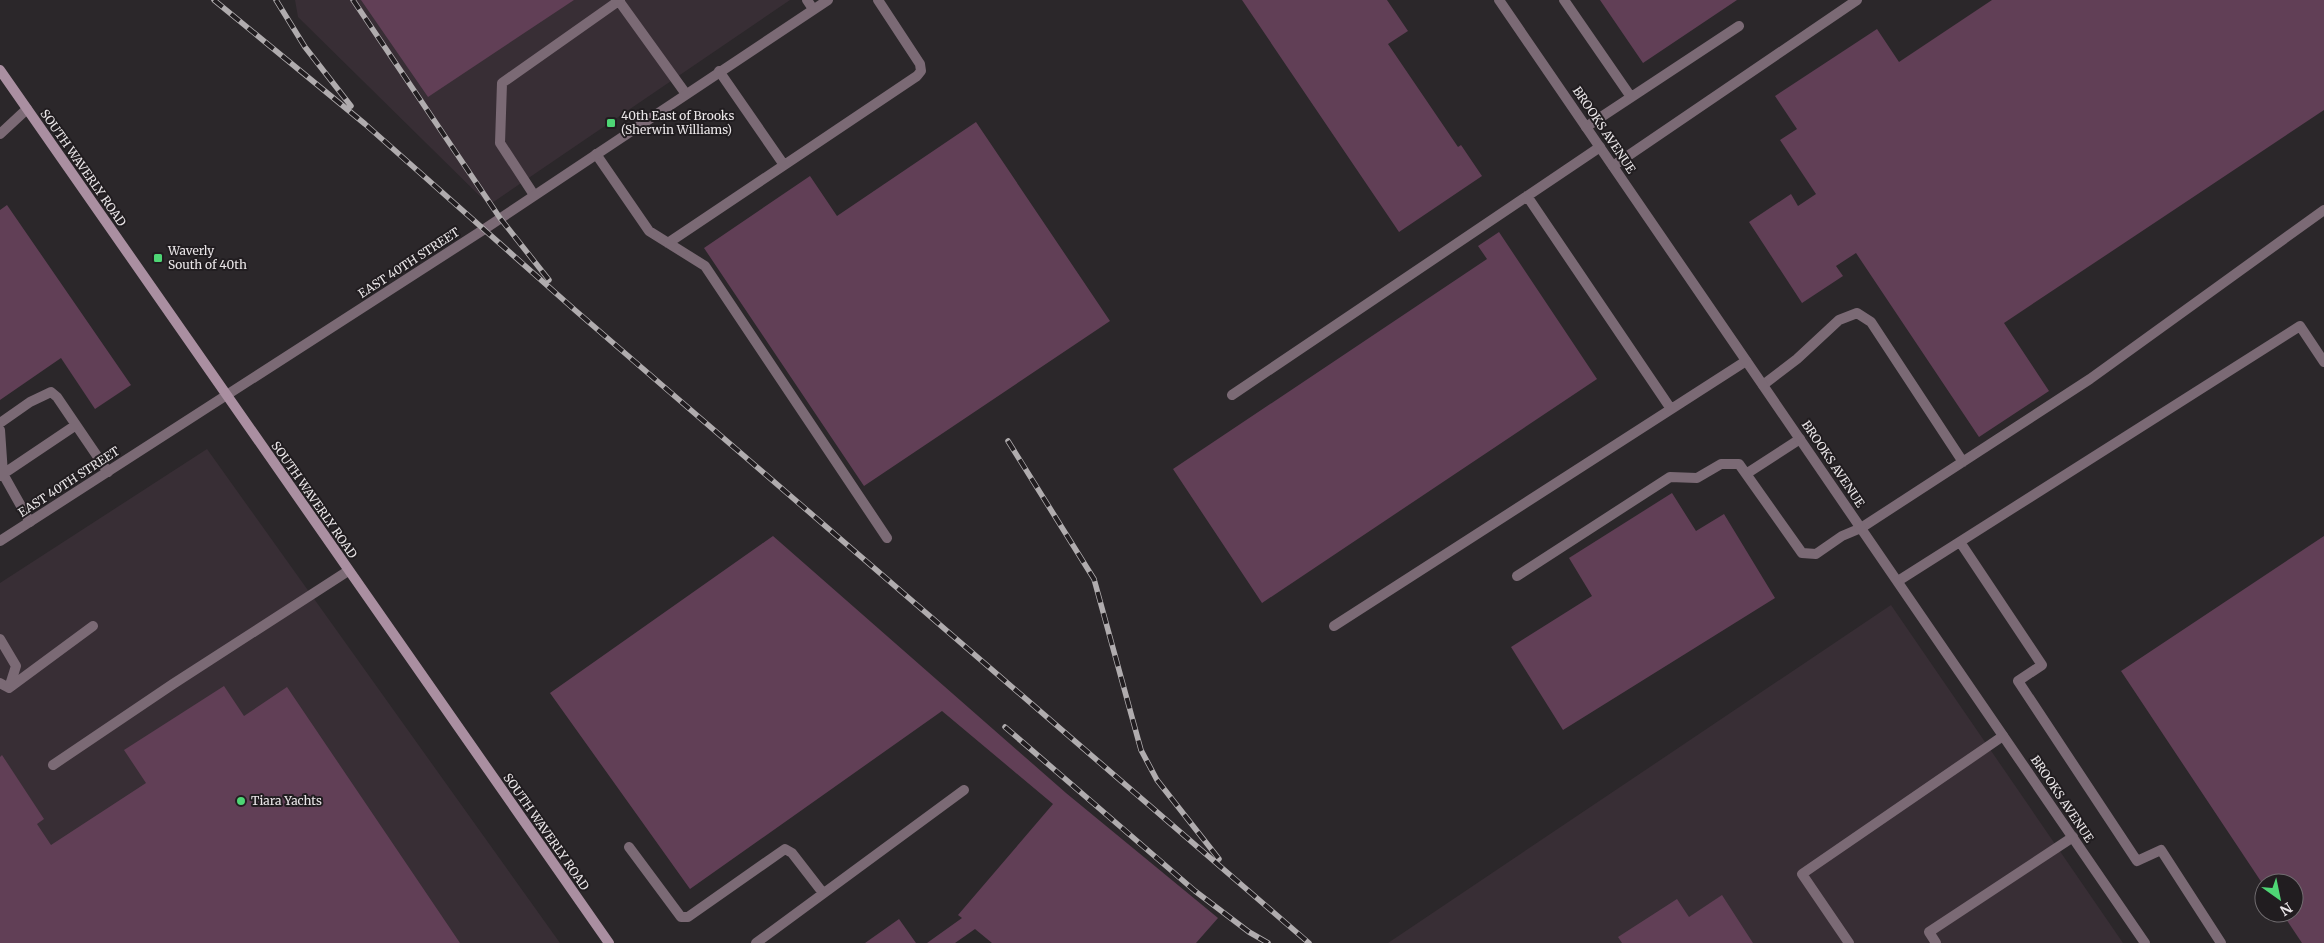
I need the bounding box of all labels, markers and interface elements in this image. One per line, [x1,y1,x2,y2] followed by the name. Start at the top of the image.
[1570,84,1639,176] street label: BROOKS AVENUE
[37,106,130,229] street label: SOUTH WAVERLY ROAD
[621,108,734,137] place label: 40th East of Brooks (Sherwin Williams)
[605,117,617,129] marker: 40th East of Brooks (Sherwin Williams)
[355,224,463,301] street label: EAST 40TH STREET
[167,243,247,272] place label: Waverly South of 40th
[152,252,164,264] marker: Waverly South of 40th
[1799,418,1868,510] street label: BROOKS AVENUE
[268,438,361,561] street label: SOUTH WAVERLY ROAD
[15,443,123,520] street label: EAST 40TH STREET
[2028,753,2097,845] street label: BROOKS AVENUE
[500,770,593,893] street label: SOUTH WAVERLY ROAD
[251,793,322,808] place label: Tiara Yachts
[235,795,247,807] marker: Tiara Yachts
[2254,873,2304,923] north arrow
[2277,898,2296,919] text: N

